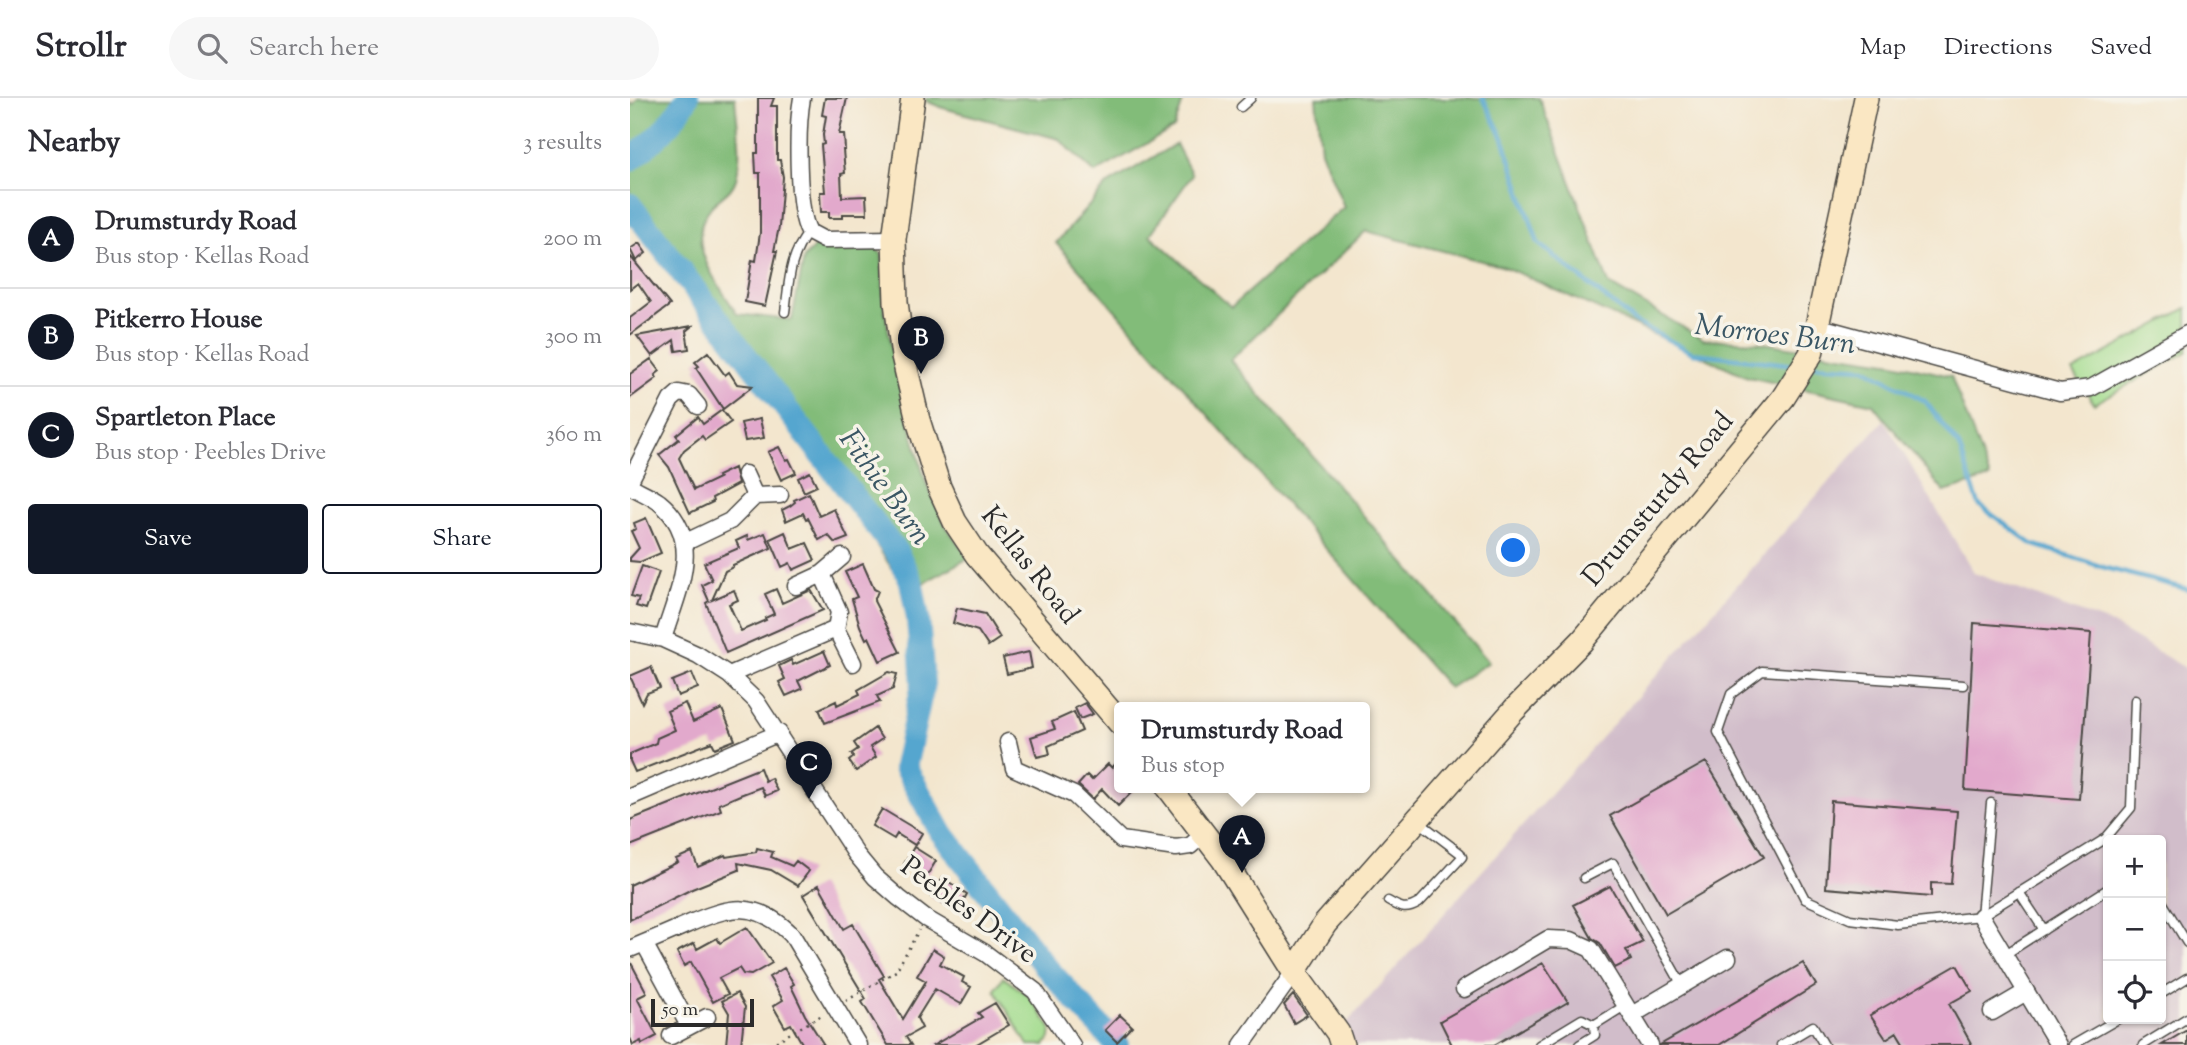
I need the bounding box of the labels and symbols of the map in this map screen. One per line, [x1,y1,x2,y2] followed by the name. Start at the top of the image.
[1692,305,1858,367] water label: Morroes Burn
[898,316,944,374] pin: B
[1574,404,1744,596] street label: Drumsturdy Road
[827,421,941,555] water label: Fithie Burn
[970,498,1088,634] street label: Kellas Road
[1496,533,1530,567] your location
[786,741,832,799] pin: C
[1219,815,1265,873] pin: A
[891,848,1045,974] street label: Peebles Drive
[651,996,754,1028] scale bar

